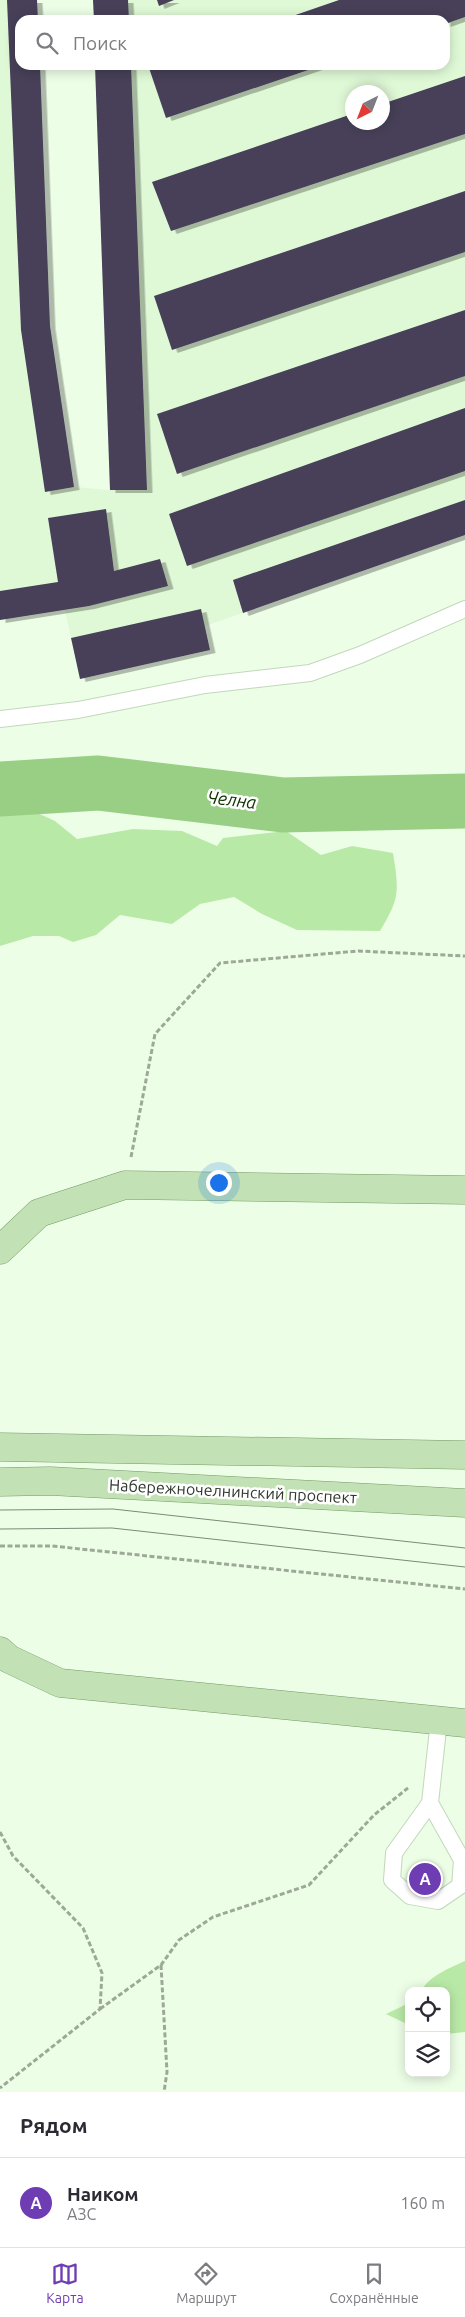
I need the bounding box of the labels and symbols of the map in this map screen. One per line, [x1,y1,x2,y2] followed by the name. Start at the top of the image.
[345,85,390,130] north arrow
[206,786,258,812] water label: Челна
[206,1170,232,1196] your location
[109,1476,357,1506] street label: Набережночелнинский проспект
[409,1860,441,1898] pin: A

